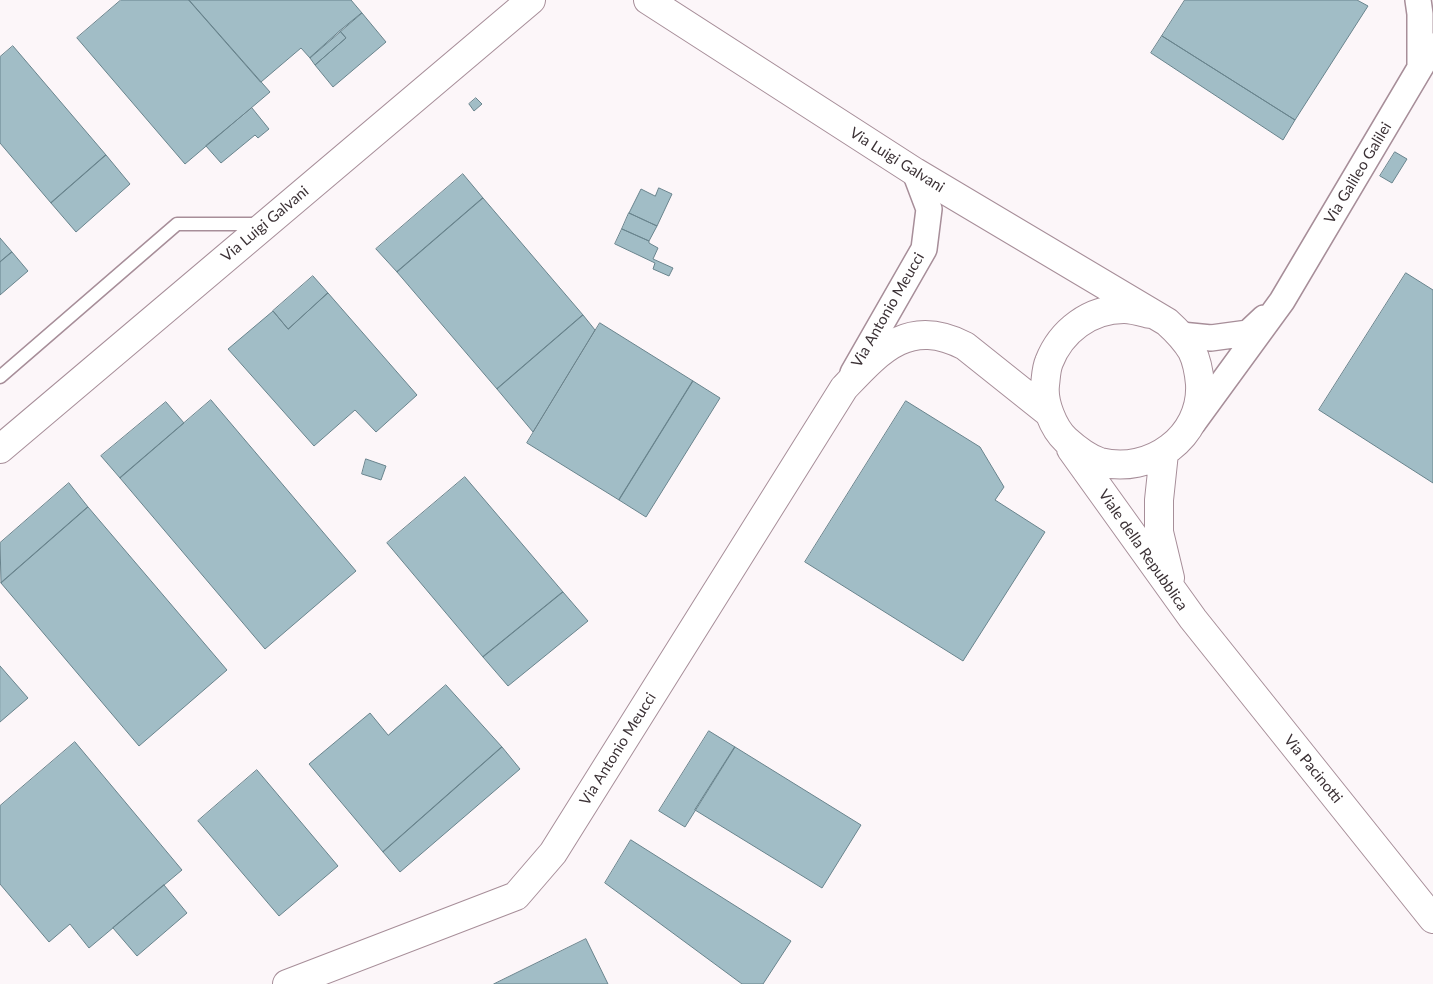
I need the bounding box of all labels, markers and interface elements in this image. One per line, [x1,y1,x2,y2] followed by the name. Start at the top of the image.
[1321,119,1395,227] street label: Via Galileo Galilei
[846,124,948,196] street label: Via Luigi Galvani
[218,182,312,266] street label: Via Luigi Galvani
[848,249,928,371] street label: Via Antonio Meucci
[1095,486,1191,614] street label: Viale della Repubblica
[576,689,660,809] street label: Via Antonio Meucci
[1280,731,1346,807] street label: Via Pacinotti

